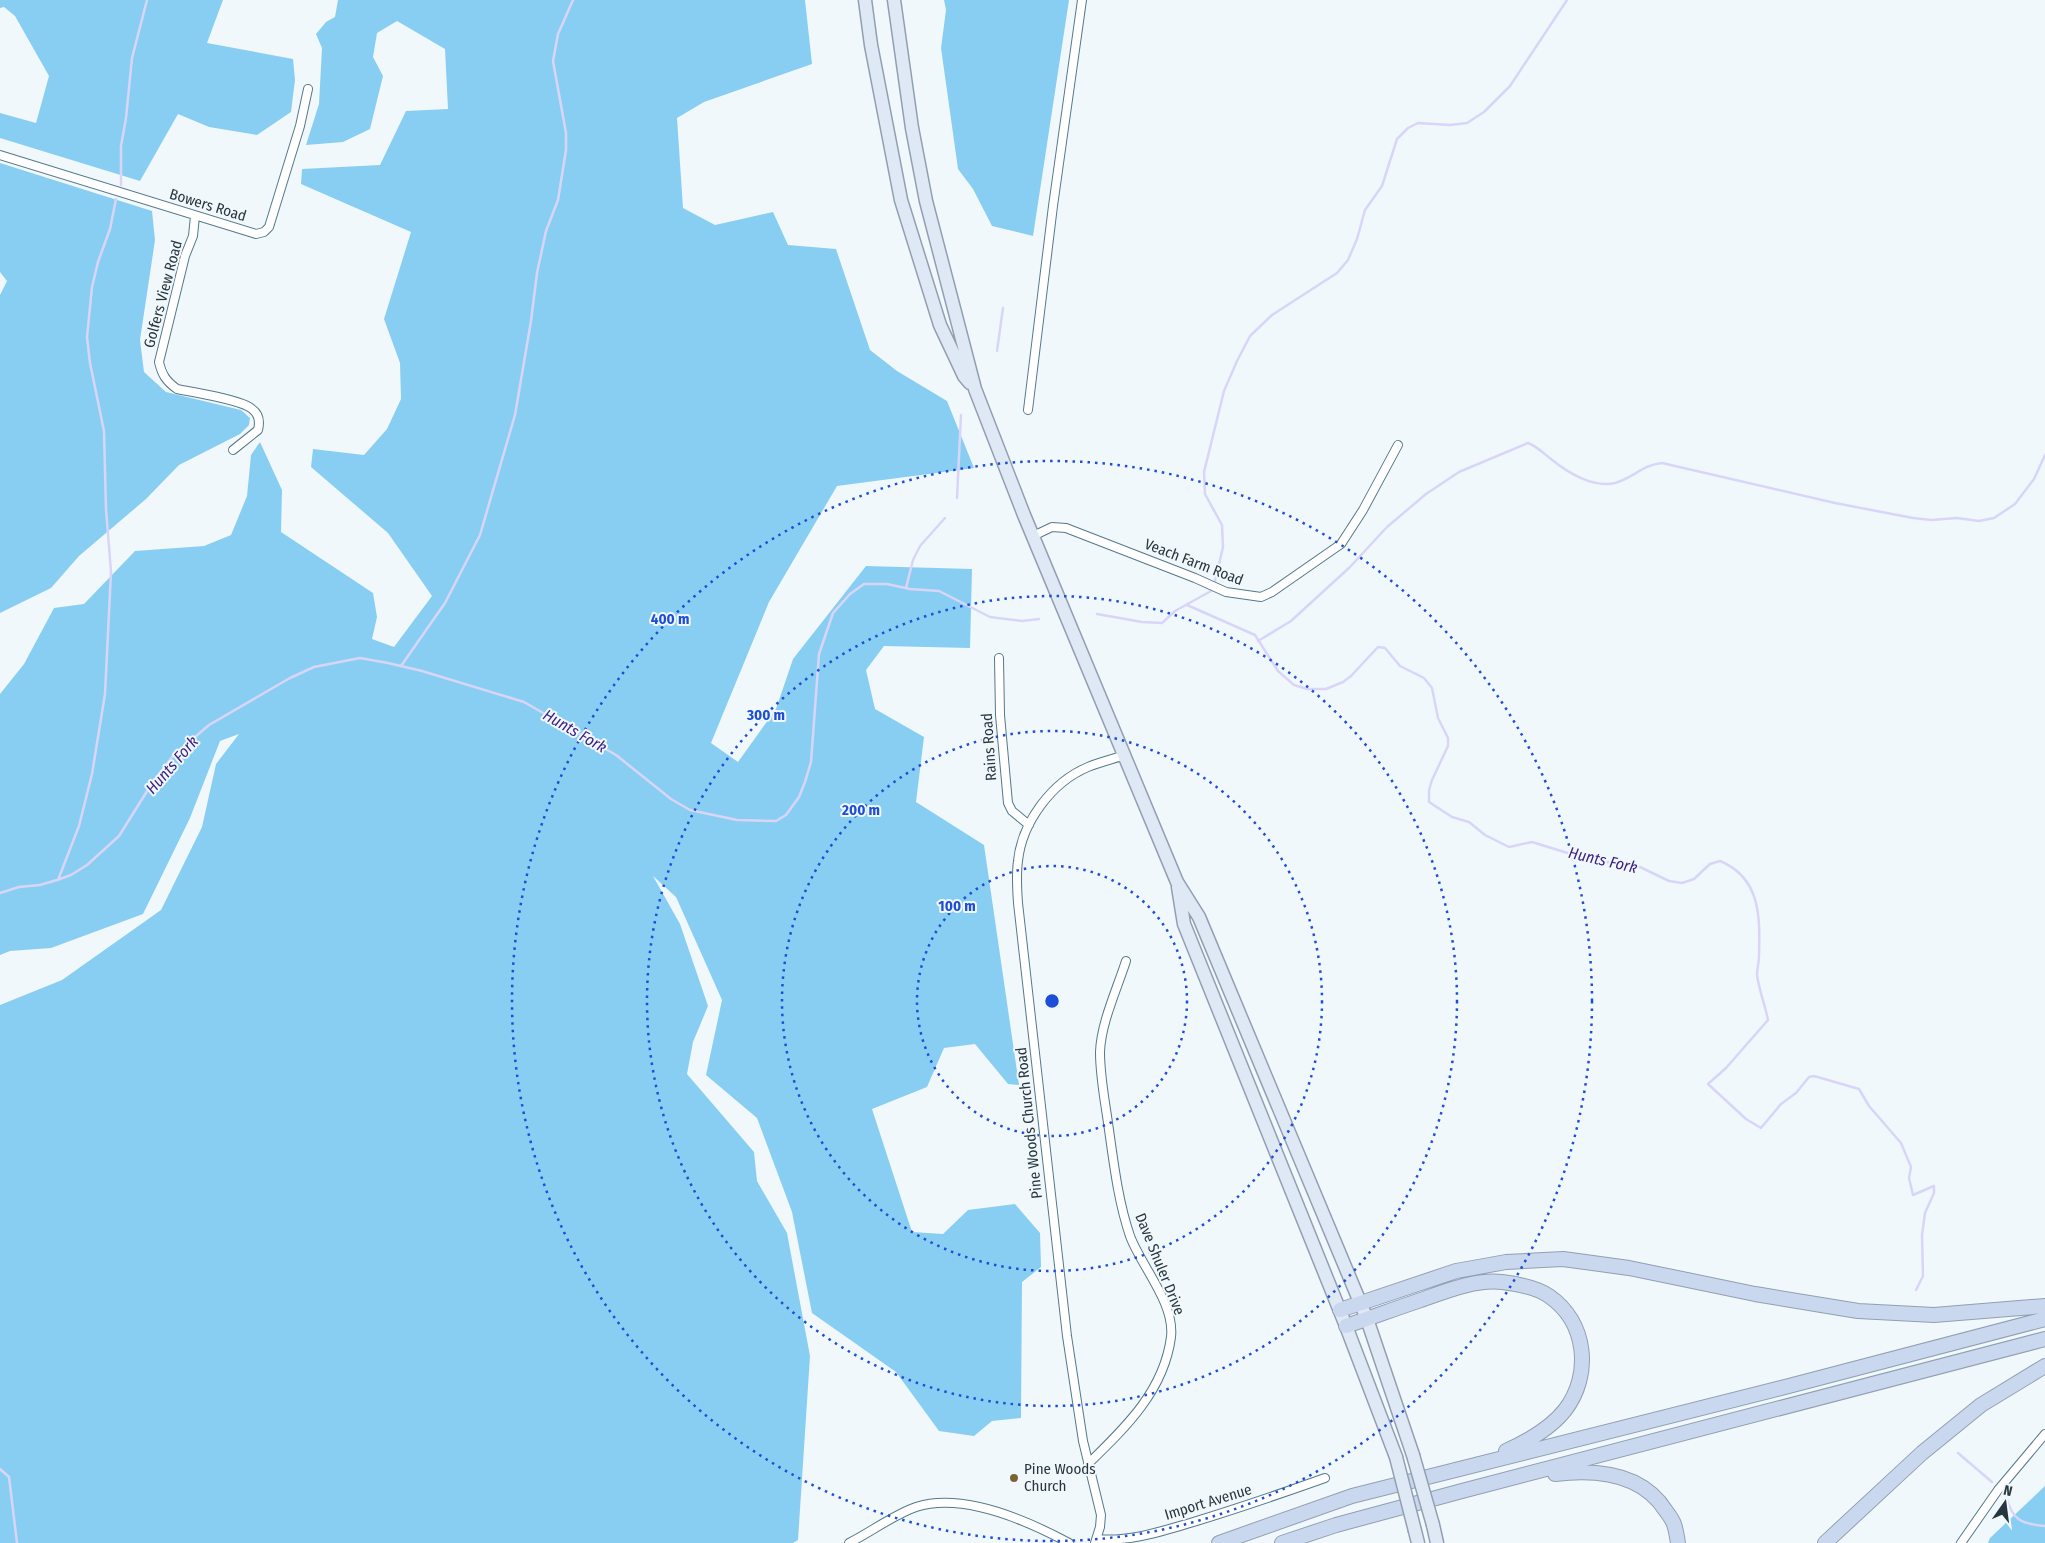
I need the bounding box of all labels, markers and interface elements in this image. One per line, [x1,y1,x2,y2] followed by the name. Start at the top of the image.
[167,185,249,225] street label: Bowers Road
[140,238,186,350] street label: Golfers View Road
[1142,535,1246,589] street label: Veach Farm Road
[651,610,689,628] text: 400 m
[540,705,610,757] water label: Hunts Fork
[746,706,785,724] text: 300 m
[978,712,1000,782] street label: Rains Road
[142,732,202,798] water label: Hunts Fork
[841,801,880,819] text: 200 m
[1567,843,1639,877] water label: Hunts Fork
[938,897,976,915] text: 100 m
[1043,992,1061,1010] centre of rings
[1012,1046,1046,1200] street label: Pine Woods Church Road
[1131,1210,1189,1318] street label: Dave Shuler Drive
[1024,1460,1096,1495] place label: Pine Woods Church
[1008,1472,1020,1484] marker: Pine Woods Church
[1980,1478,2030,1528] north arrow
[1162,1480,1254,1524] street label: Import Avenue
[2002,1482,2014,1500] text: N

